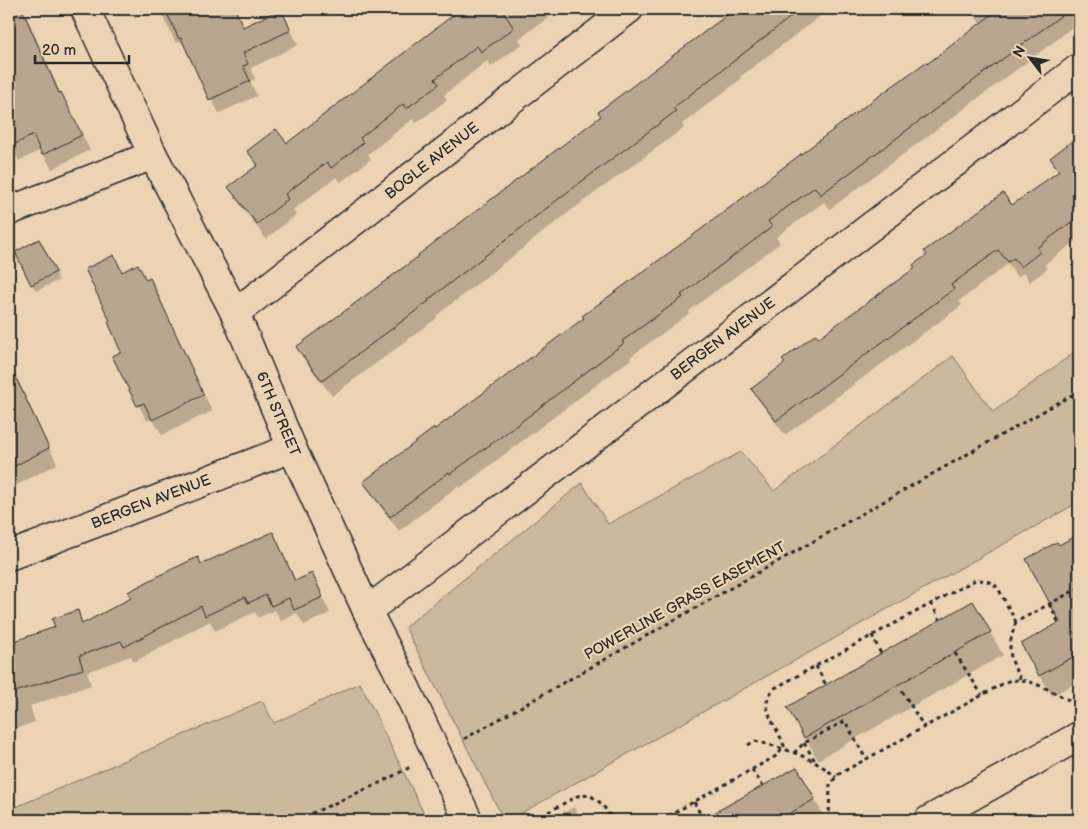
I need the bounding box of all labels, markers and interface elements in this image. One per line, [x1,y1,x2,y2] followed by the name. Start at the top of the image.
[35,32,129,64] scale bar
[1006,32,1056,82] north arrow
[42,41,76,60] text: 20 m
[1009,43,1029,60] text: N
[381,118,483,204] street label: BOGLE AVENUE
[667,293,779,385] street label: BERGEN AVENUE
[252,369,304,459] street label: 6TH STREET
[89,470,214,534] street label: BERGEN AVENUE
[581,538,789,664] street label: POWERLINE GRASS EASEMENT

